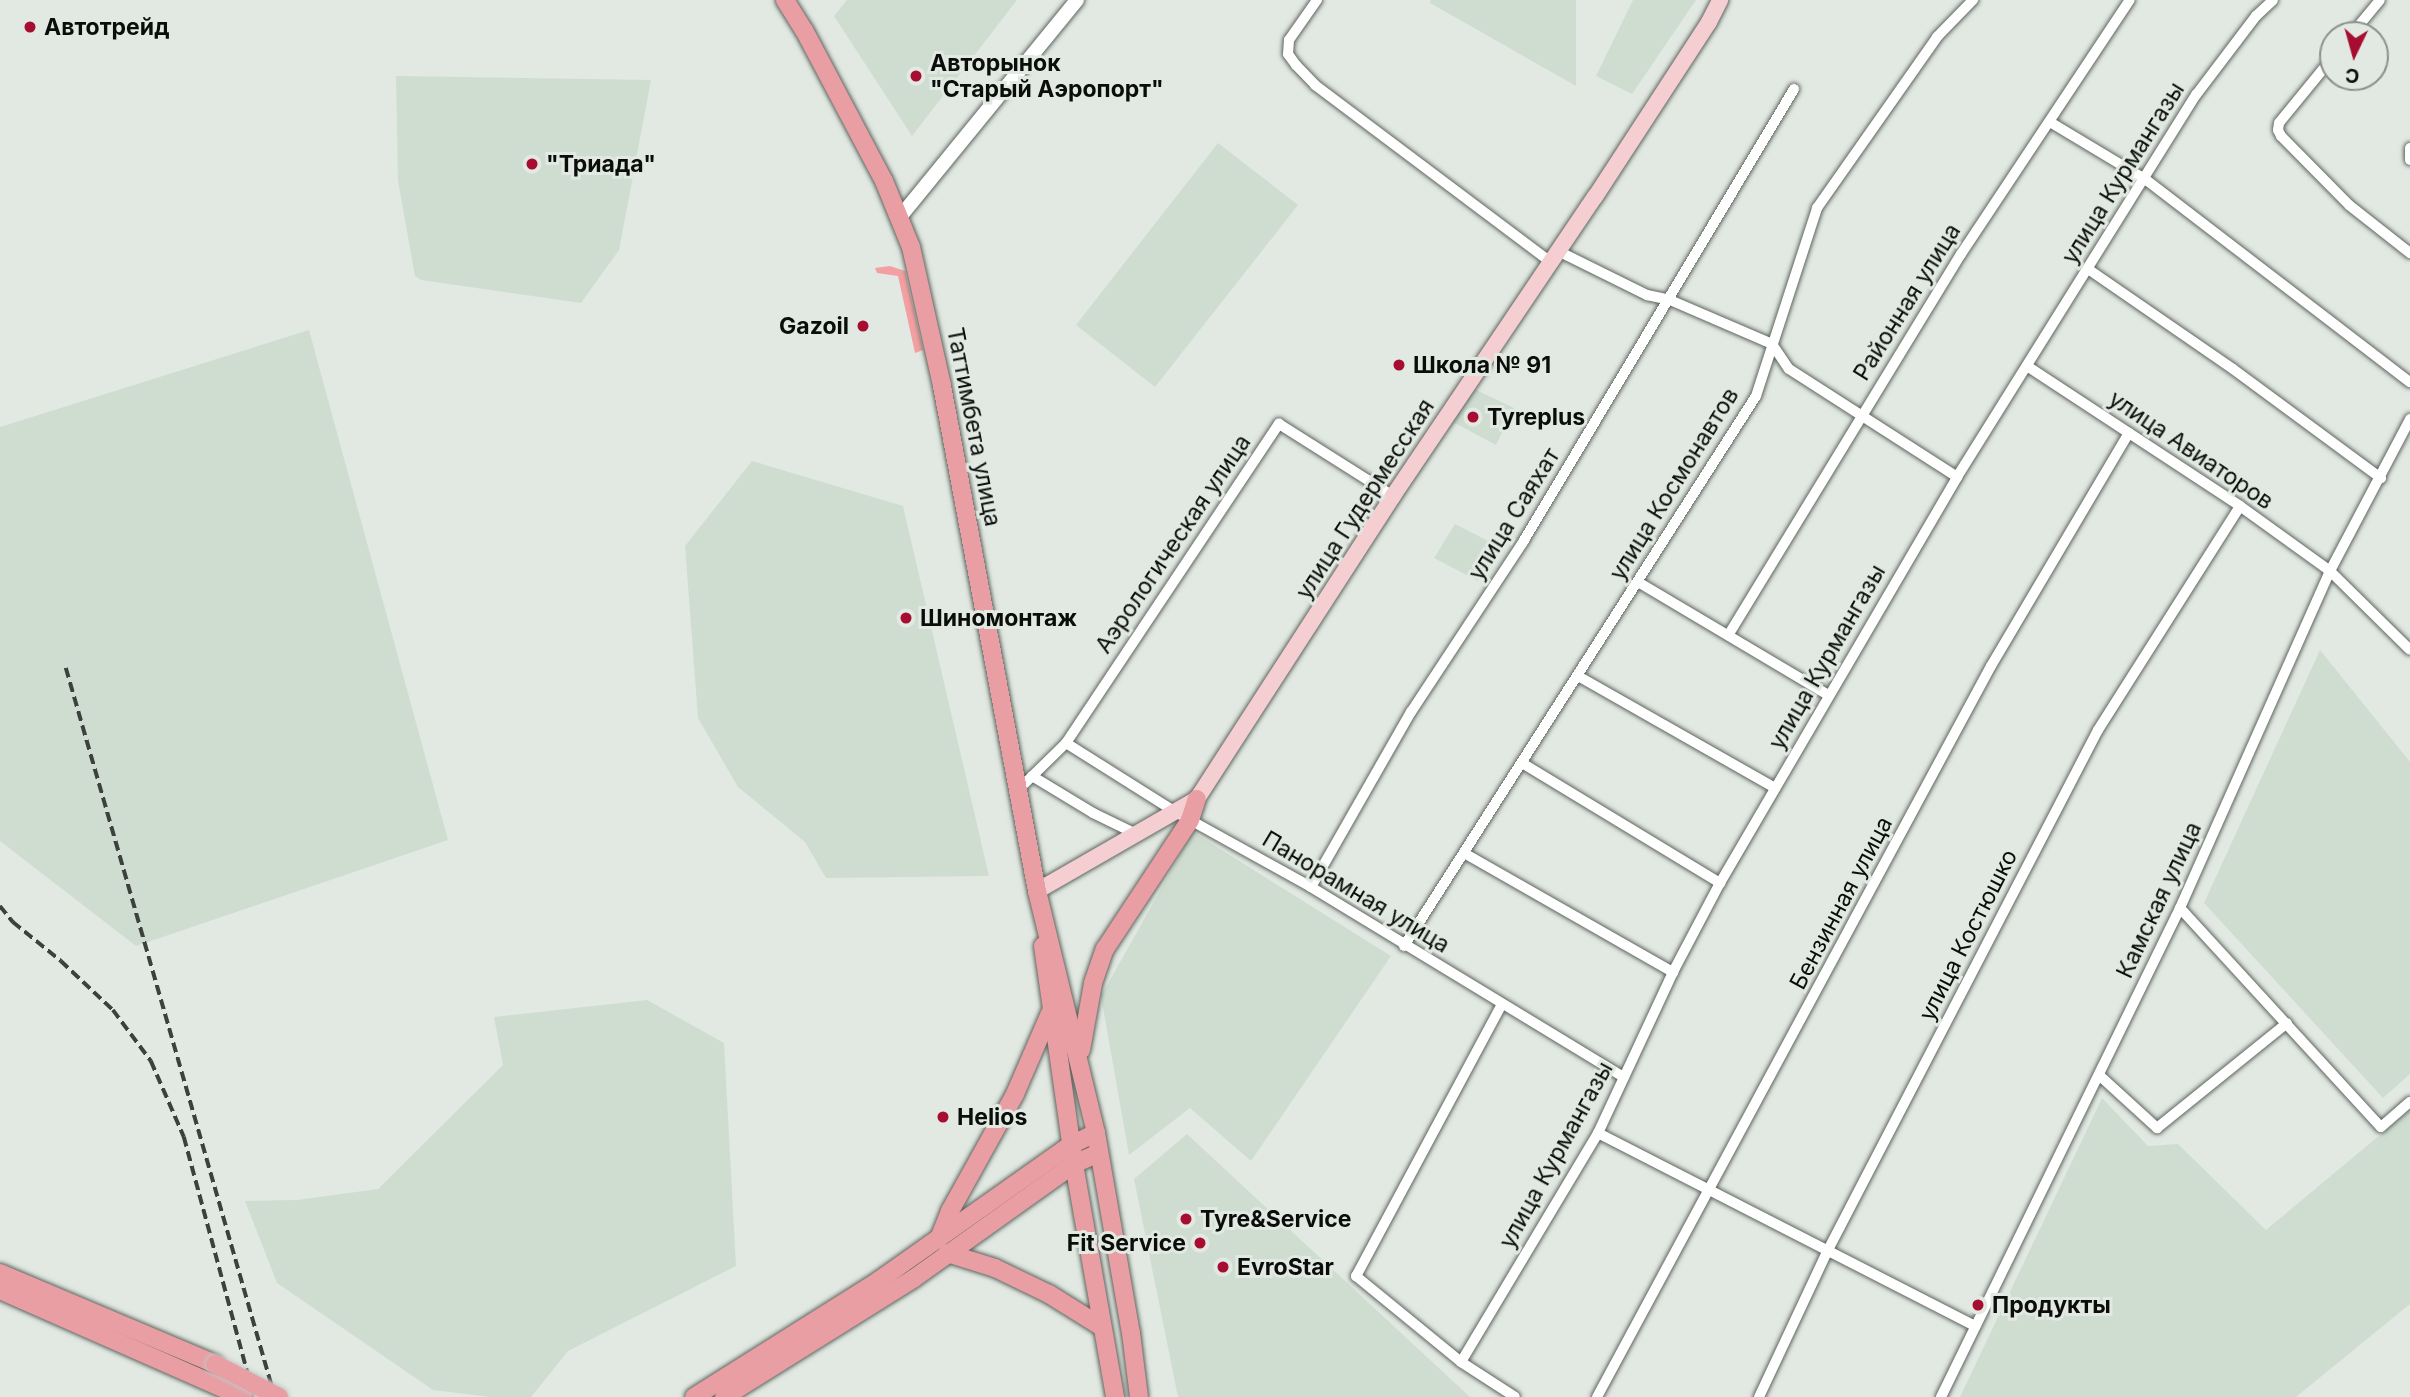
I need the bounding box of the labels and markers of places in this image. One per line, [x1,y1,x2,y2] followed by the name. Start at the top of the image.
[44,13,170,41] place label: Автотрейд
[22,19,38,35] marker: Автотрейд
[930,49,1164,103] place label: Авторынок "Старый Аэропорт"
[908,68,924,84] marker: Авторынок "Старый Аэропорт"
[546,150,656,178] place label: "Триада"
[524,156,540,172] marker: "Триада"
[779,312,849,340] place label: Gazoil
[855,318,871,334] marker: Gazoil
[1413,351,1551,379] place label: Школа № 91
[1391,357,1407,373] marker: Школа № 91
[1487,403,1585,431] place label: Tyreplus
[1465,409,1481,425] marker: Tyreplus
[920,604,1077,632] place label: Шиномонтаж
[898,610,914,626] marker: Шиномонтаж
[957,1103,1027,1131] place label: Helios
[935,1109,951,1125] marker: Helios
[1200,1205,1351,1233] place label: Tyre&Service
[1178,1211,1194,1227] marker: Tyre&Service
[1067,1229,1186,1257] place label: Fit Service
[1192,1235,1208,1251] marker: Fit Service
[1237,1253,1334,1281] place label: EvroStar
[1215,1259,1231,1275] marker: EvroStar
[1992,1291,2111,1319] place label: Продукты
[1970,1297,1986,1313] marker: Продукты

